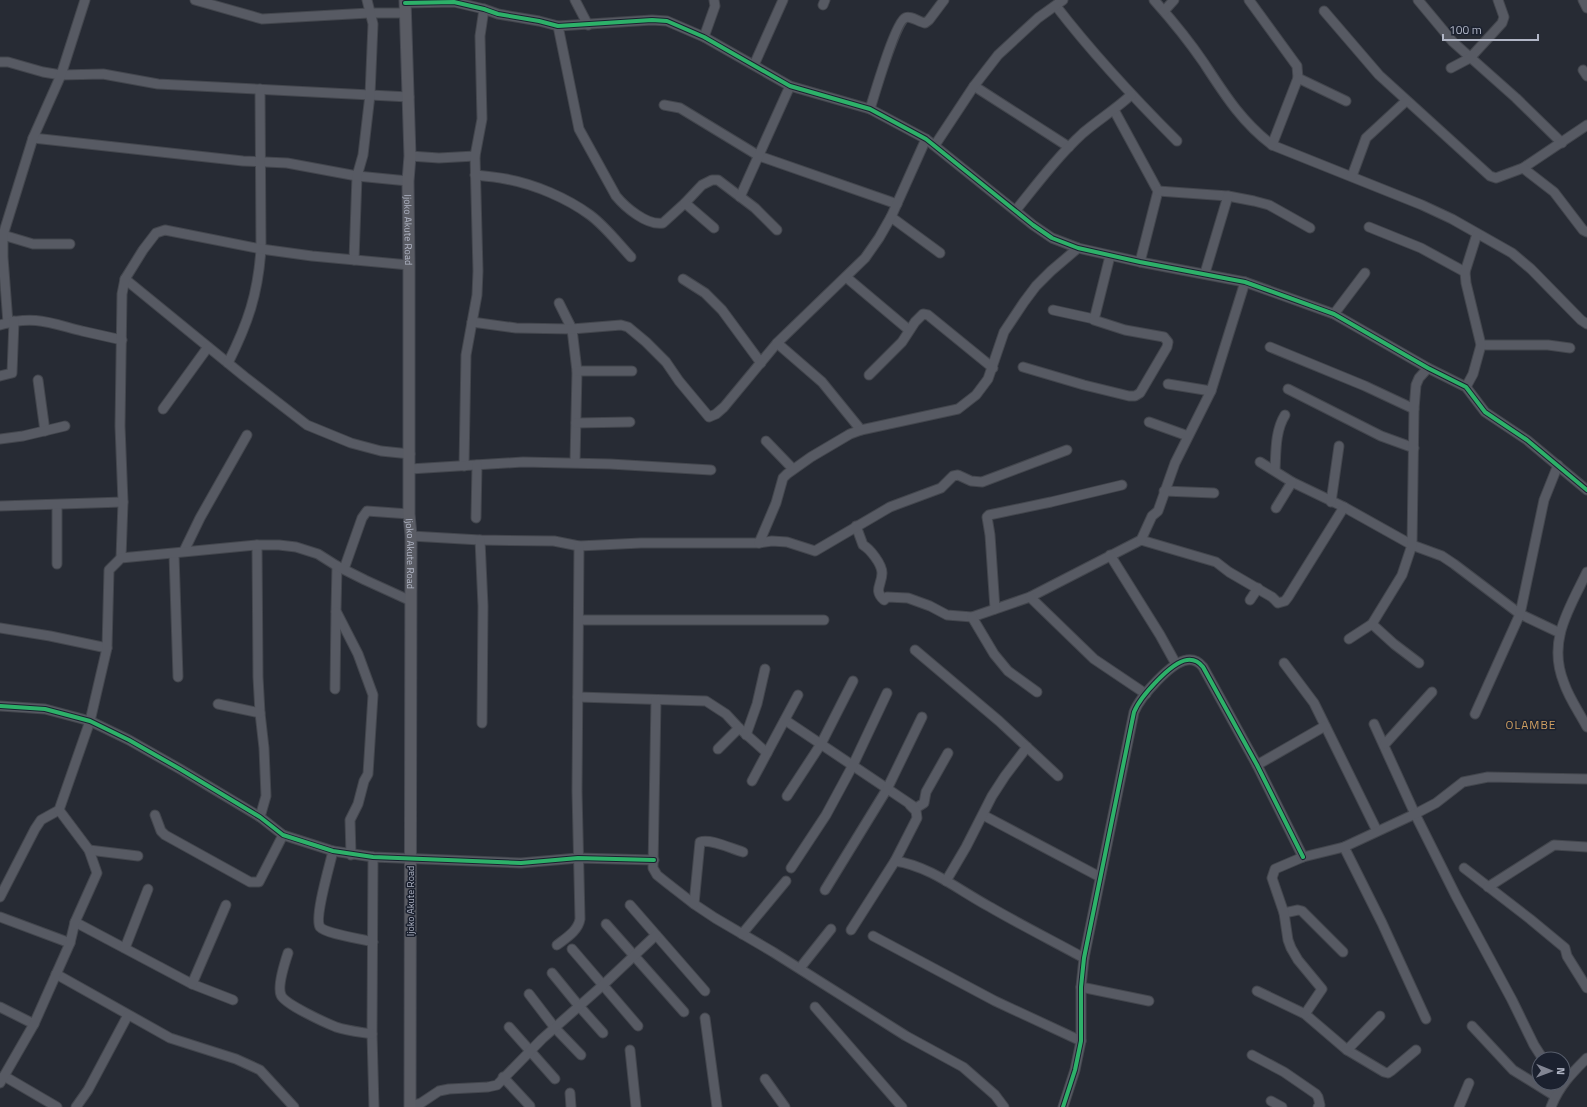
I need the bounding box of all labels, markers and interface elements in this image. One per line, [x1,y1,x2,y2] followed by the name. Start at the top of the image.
[1443,16,1538,42] scale bar
[1449,20,1482,39] text: 100 m
[400,194,416,265] street label: Ijoko Akute Road
[401,518,418,589] street label: Ijoko Akute Road
[1506,715,1556,734] district label: OLAMBE
[403,866,418,936] street label: Ijoko Akute Road
[1531,1051,1571,1091] north arrow
[1553,1067,1569,1075] text: N

